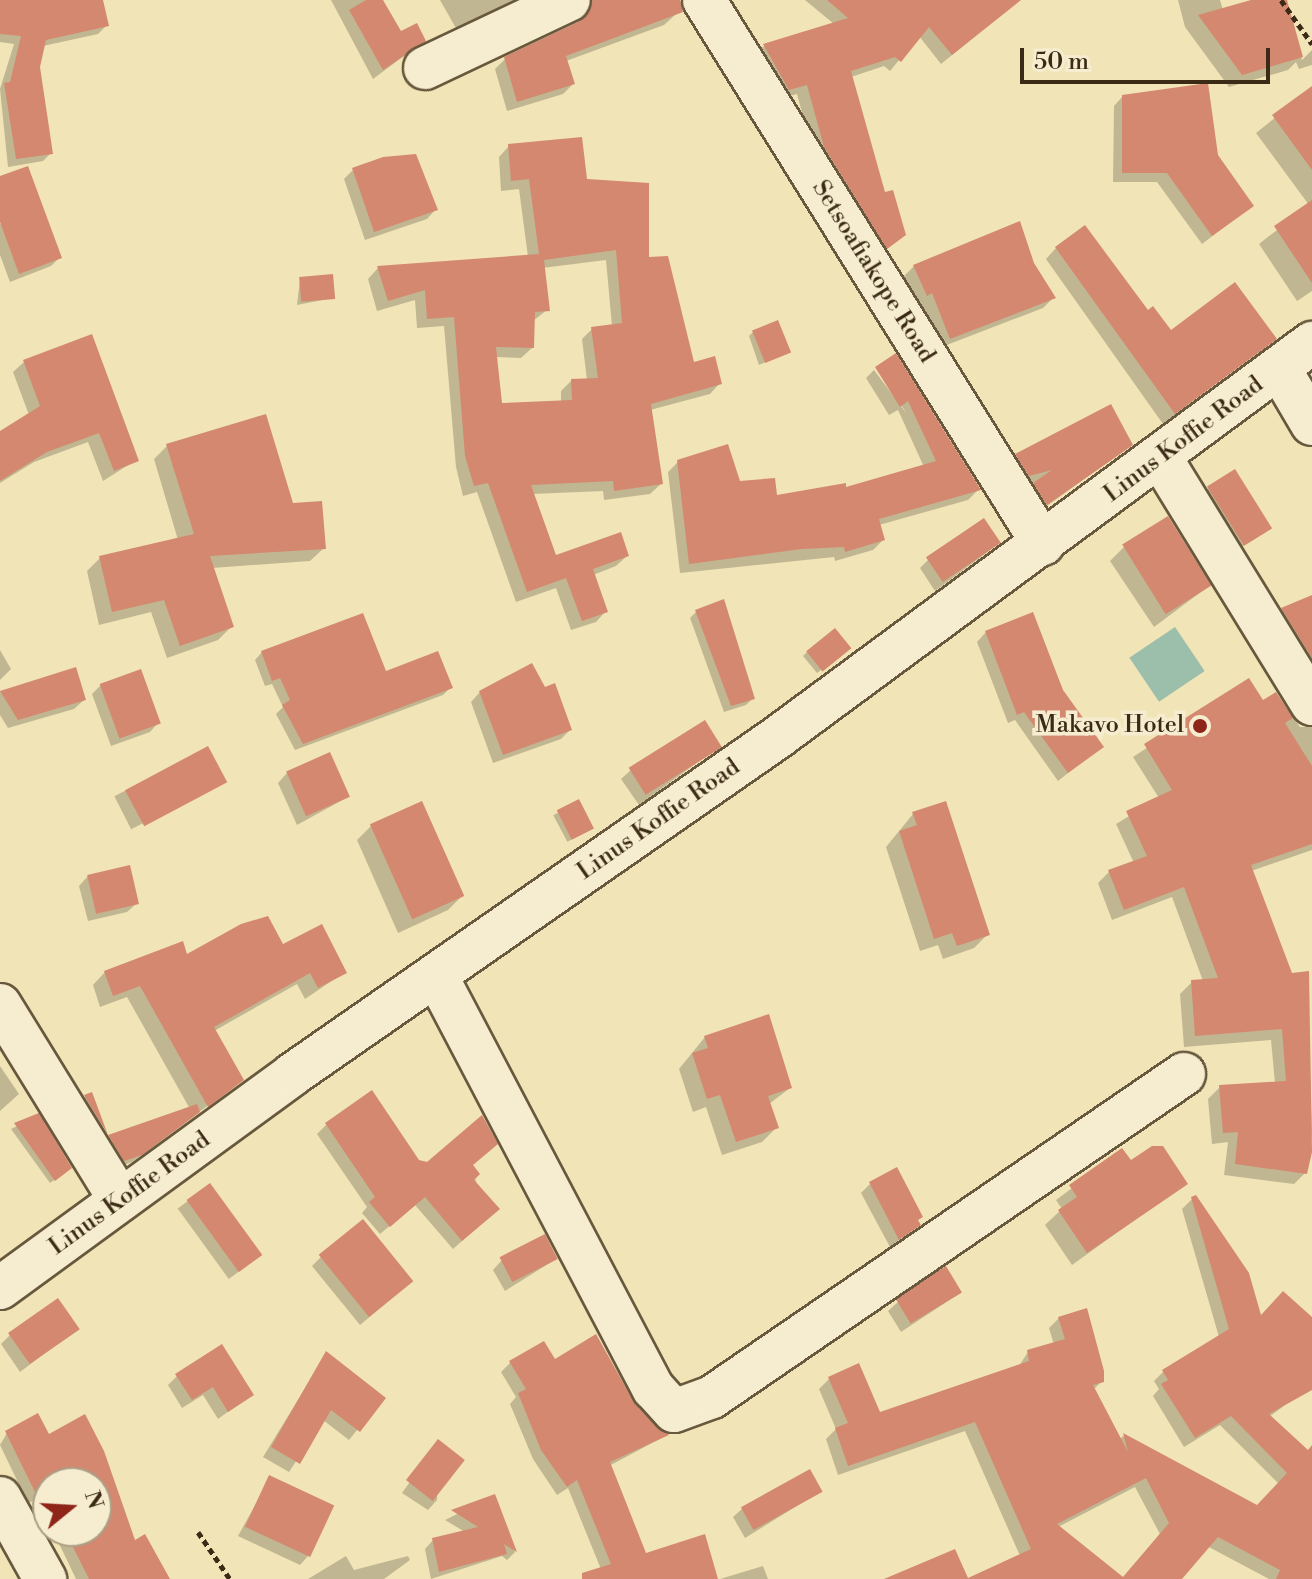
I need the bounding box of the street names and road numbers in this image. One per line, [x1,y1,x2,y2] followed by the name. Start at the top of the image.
[805,175,941,369] street label: Setsoafiakope Road
[1099,371,1269,509] street label: Linus Koffie Road
[572,753,746,887] street label: Linus Koffie Road
[44,1126,216,1262] street label: Linus Koffie Road

